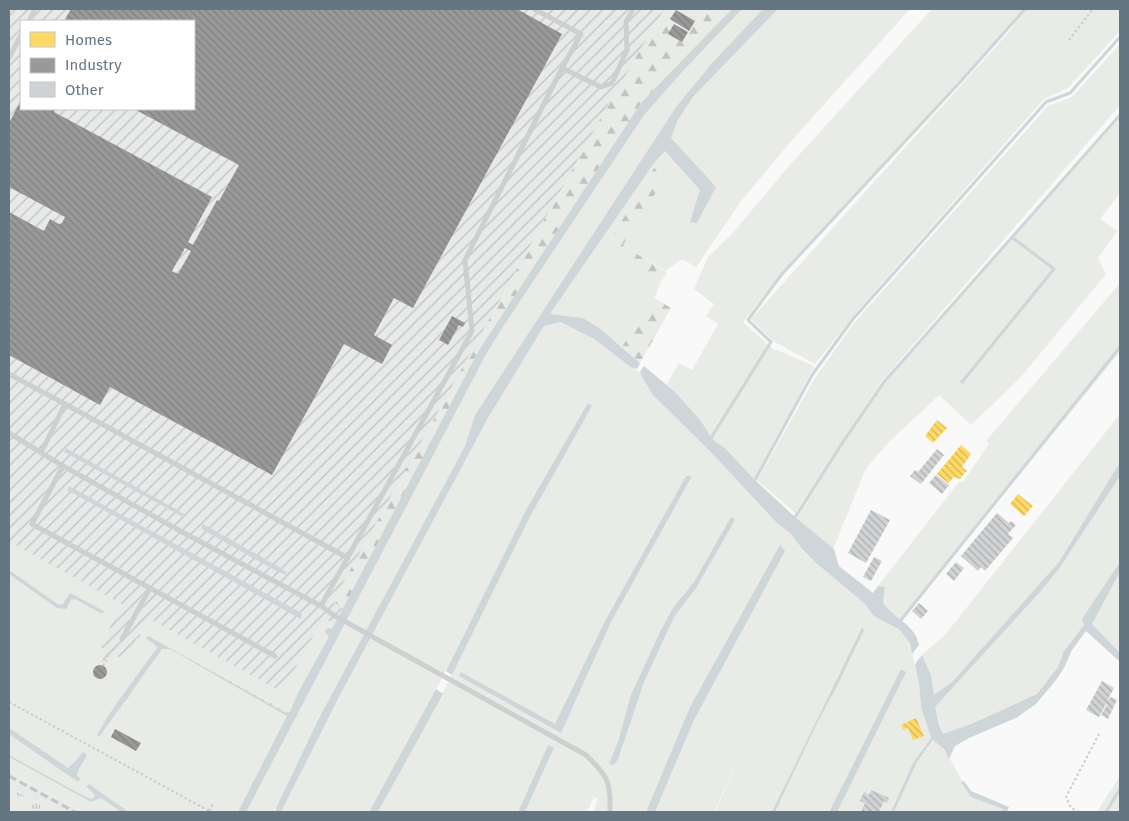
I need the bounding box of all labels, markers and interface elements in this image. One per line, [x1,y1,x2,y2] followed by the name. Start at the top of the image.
[20,20,195,110] legend
[65,31,112,49] text: Homes
[65,56,122,74] text: Industry
[65,81,104,99] text: Other

